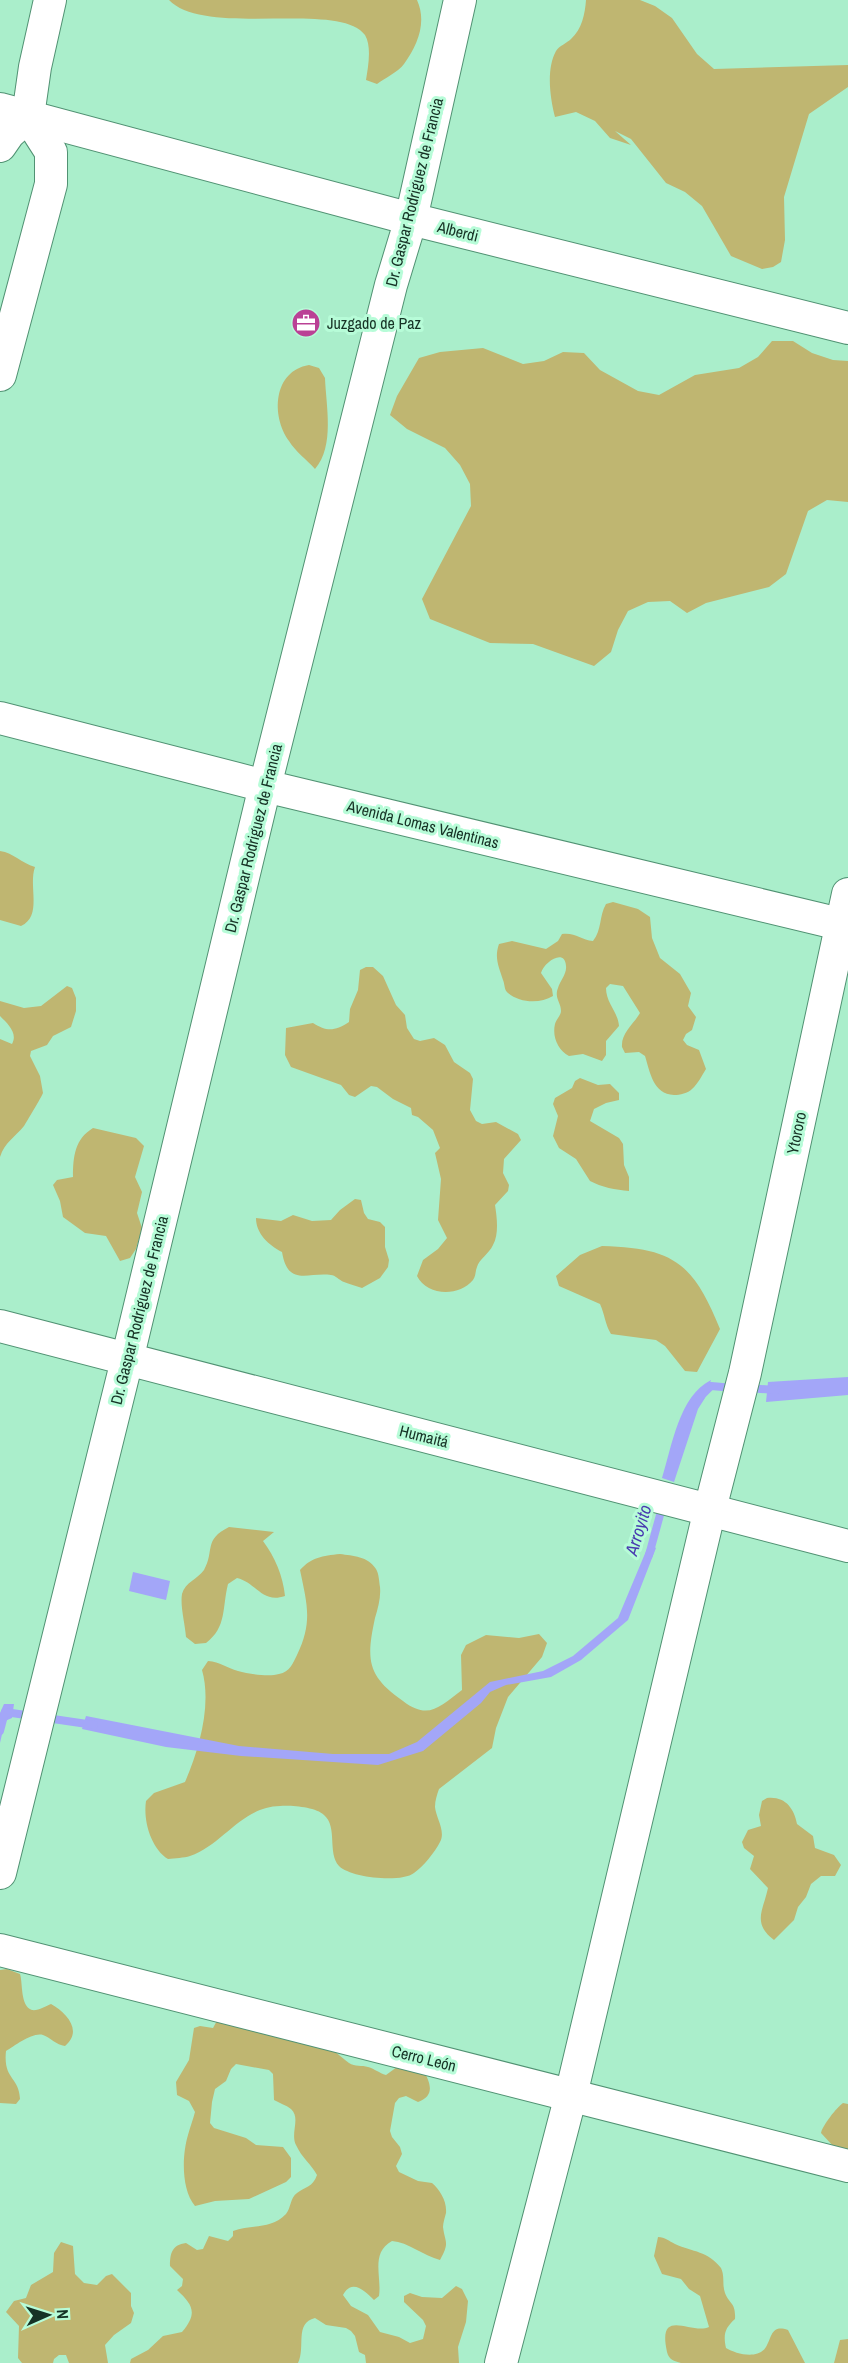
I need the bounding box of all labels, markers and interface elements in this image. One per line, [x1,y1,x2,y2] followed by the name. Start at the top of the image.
[380,95,448,289] street label: Dr. Gaspar Rodriguez de Francia
[434,215,481,247] street label: Alberdi
[290,307,322,339] office icon: Juzgado de Paz
[327,312,422,334] place label: Juzgado de Paz
[219,741,287,935] street label: Dr. Gaspar Rodriguez de Francia
[344,794,501,853] street label: Avenida Lomas Valentinas
[781,1110,811,1156] street label: Ytororo
[105,1213,173,1407] street label: Dr. Gaspar Rodriguez de Francia
[397,1419,451,1453] street label: Humaitá
[618,1502,658,1559] water label: Arroyito
[389,2039,459,2077] street label: Cerro León
[18,2285,78,2345] north arrow
[52,2309,74,2320] text: N

